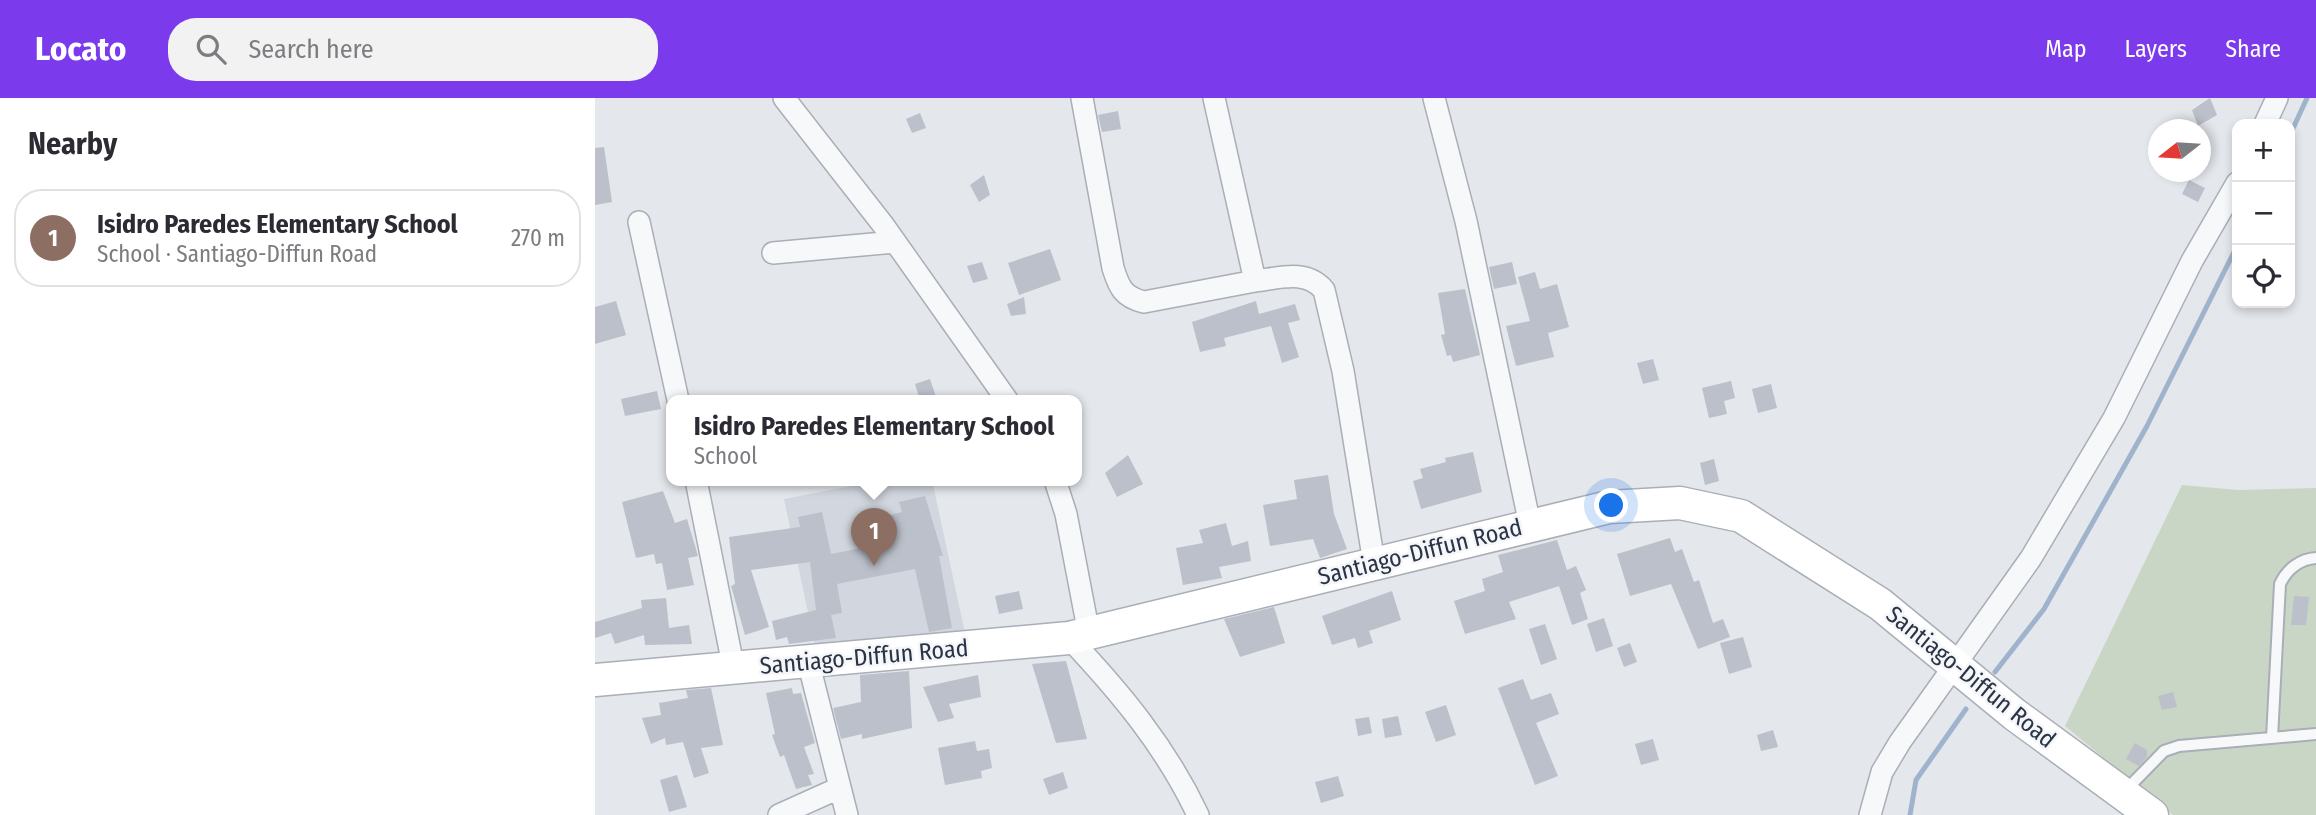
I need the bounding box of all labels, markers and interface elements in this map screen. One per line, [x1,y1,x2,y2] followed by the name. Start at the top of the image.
[168,18,658,81] search box
[35,29,126,69] text: Locato
[192,30,230,68] icon: search
[248,34,374,65] text: Search here
[2045,35,2087,63] text: Map
[2125,35,2187,63] text: Layers
[2225,35,2281,63] text: Share
[2148,119,2211,182] north arrow
[2232,119,2295,308] map controls
[2232,119,2295,182] button: +
[28,126,117,162] text: Nearby
[2232,182,2295,245] button: −
[97,209,458,240] text: Isidro Paredes Elementary School
[48,224,58,252] text: 1
[511,224,565,252] text: 270 m
[97,240,377,268] text: School · Santiago-Diffun Road
[2232,245,2295,308] button: locate
[666,395,1082,486] popup
[694,411,1054,442] text: Isidro Paredes Elementary School
[694,442,757,470] text: School
[1594,488,1628,522] your location
[851,508,897,566] pin: 1
[1315,513,1525,591] street label: Santiago-Diffun Road
[1881,600,2061,754] street label: Santiago-Diffun Road
[758,634,970,680] street label: Santiago-Diffun Road

